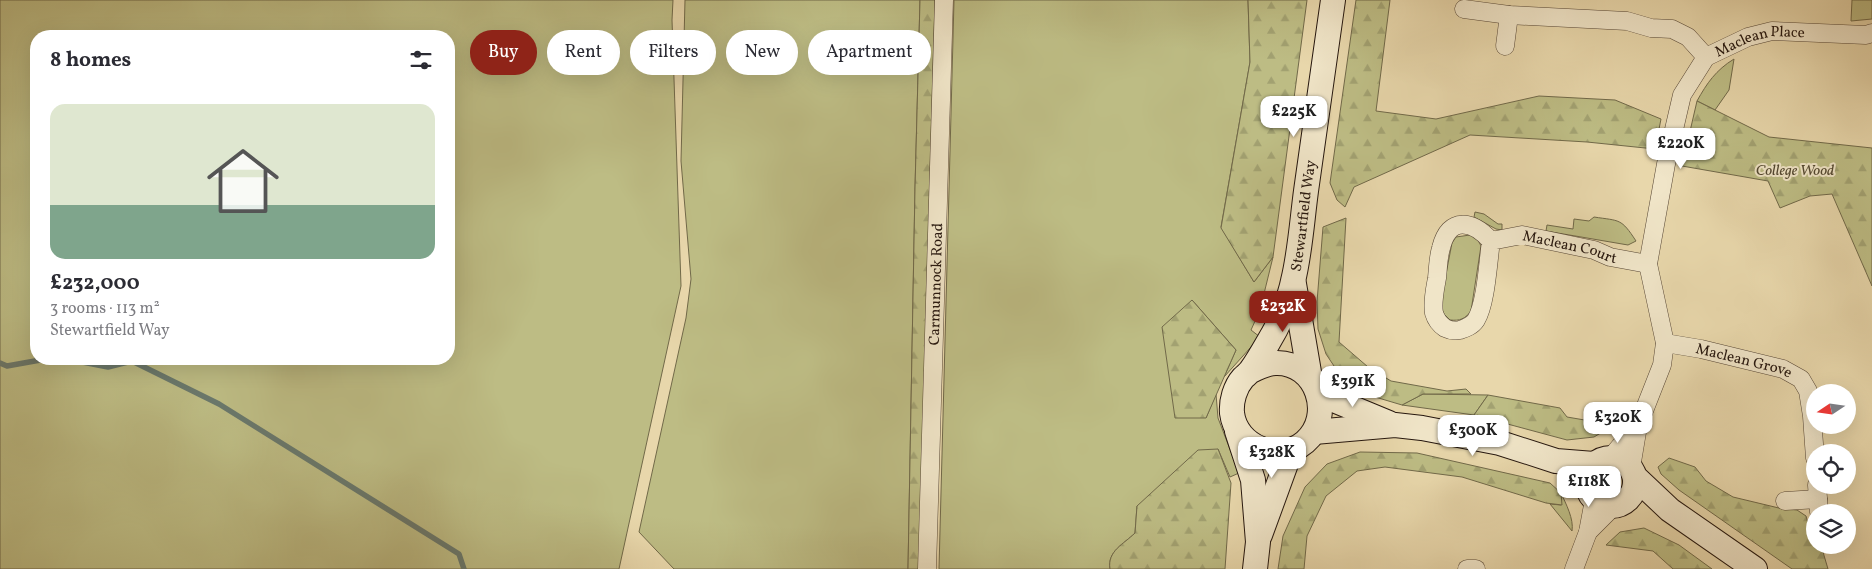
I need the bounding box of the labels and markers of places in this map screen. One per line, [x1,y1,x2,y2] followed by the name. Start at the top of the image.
[1259,96,1329,138] pin: £225K
[1646,128,1716,170] pin: £220K
[1248,290,1318,333] pin: £232K
[1318,366,1388,408] pin: £391K
[1583,402,1653,444] pin: £320K
[1438,414,1508,457] pin: £300K
[1237,436,1307,479] pin: £328K
[1554,466,1624,508] pin: £118K

